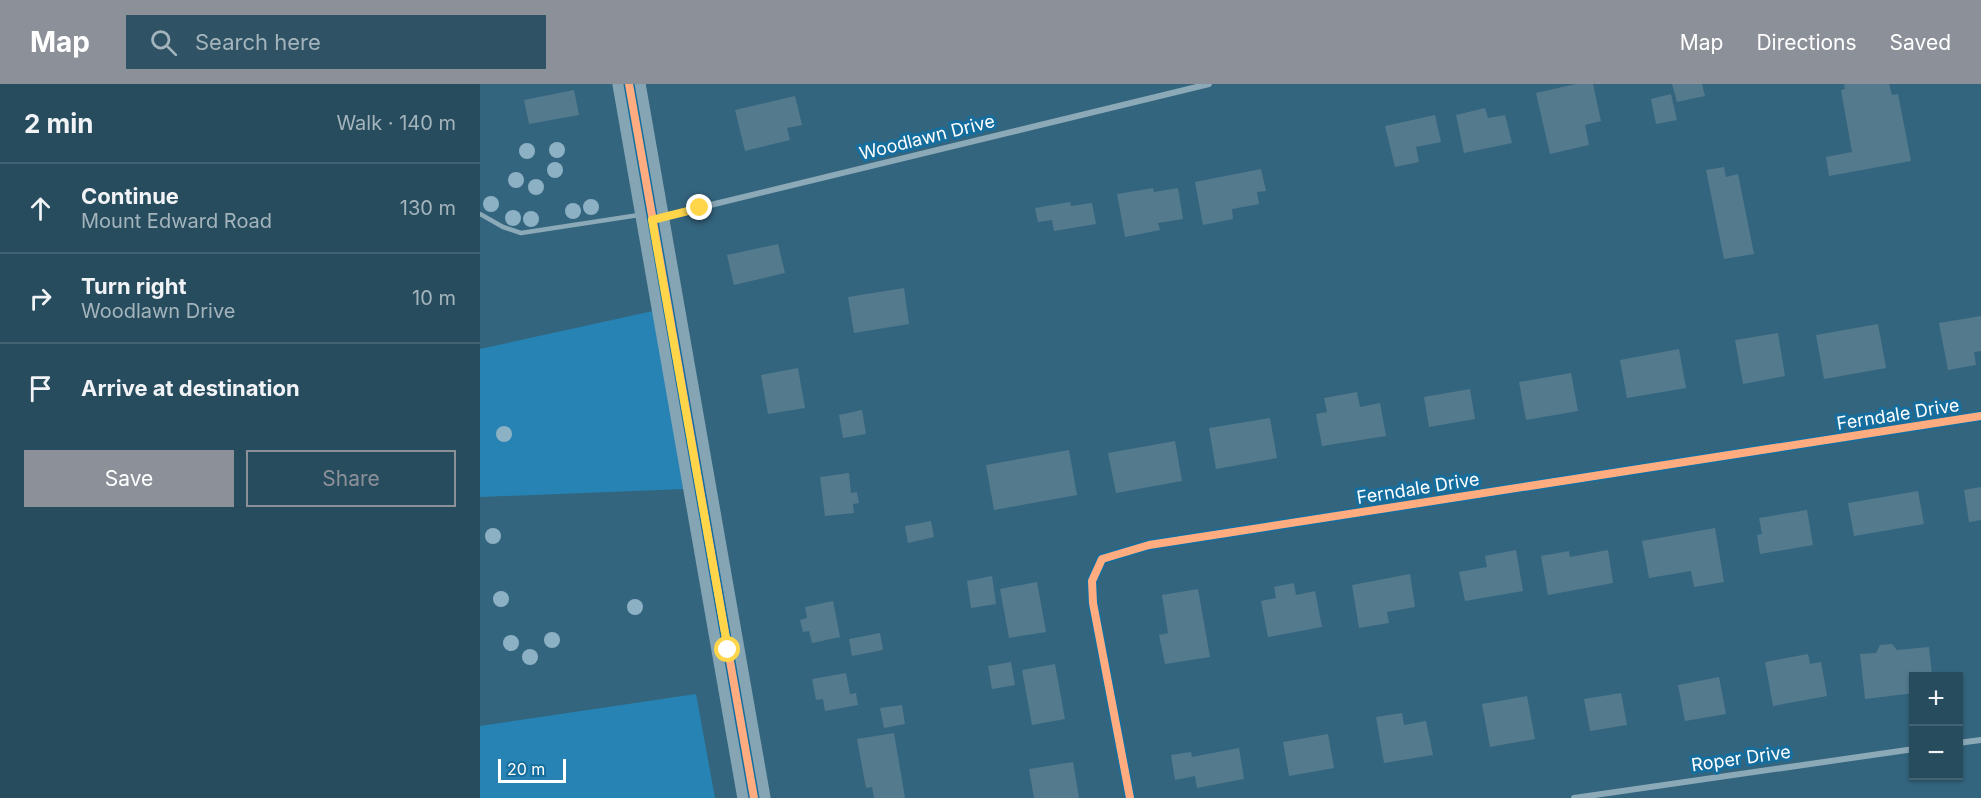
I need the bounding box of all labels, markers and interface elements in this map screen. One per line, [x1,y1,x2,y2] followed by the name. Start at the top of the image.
[126,15,546,69] search box
[30,25,90,59] text: Map
[147,26,180,59] icon: search
[195,29,321,55] text: Search here
[1680,30,1723,55] text: Map
[1756,30,1857,55] text: Directions
[1890,30,1951,55] text: Saved
[24,108,94,139] text: 2 min
[857,110,997,164] street label: Woodlawn Drive
[336,111,456,135] text: Walk · 140 m
[81,183,179,209] text: Continue
[24,192,57,225] icon: ahead
[686,194,712,220] route end
[400,196,456,220] text: 130 m
[81,209,272,233] text: Mount Edward Road
[81,273,187,299] text: Turn right
[24,282,57,315] icon: right
[412,286,456,310] text: 10 m
[81,299,235,323] text: Woodlawn Drive
[24,372,57,405] icon: arrive
[81,375,300,401] text: Arrive at destination
[1835,394,1961,434] street label: Ferndale Drive
[24,450,234,507] button: Save
[246,450,456,507] button: Share
[1355,468,1481,508] street label: Ferndale Drive
[714,636,740,662] route start
[1909,672,1963,780] map controls
[1909,672,1963,726] button: +
[1909,726,1963,780] button: −
[1690,741,1792,775] street label: Roper Drive
[498,756,566,784] scale bar
[507,759,545,779] text: 20 m

